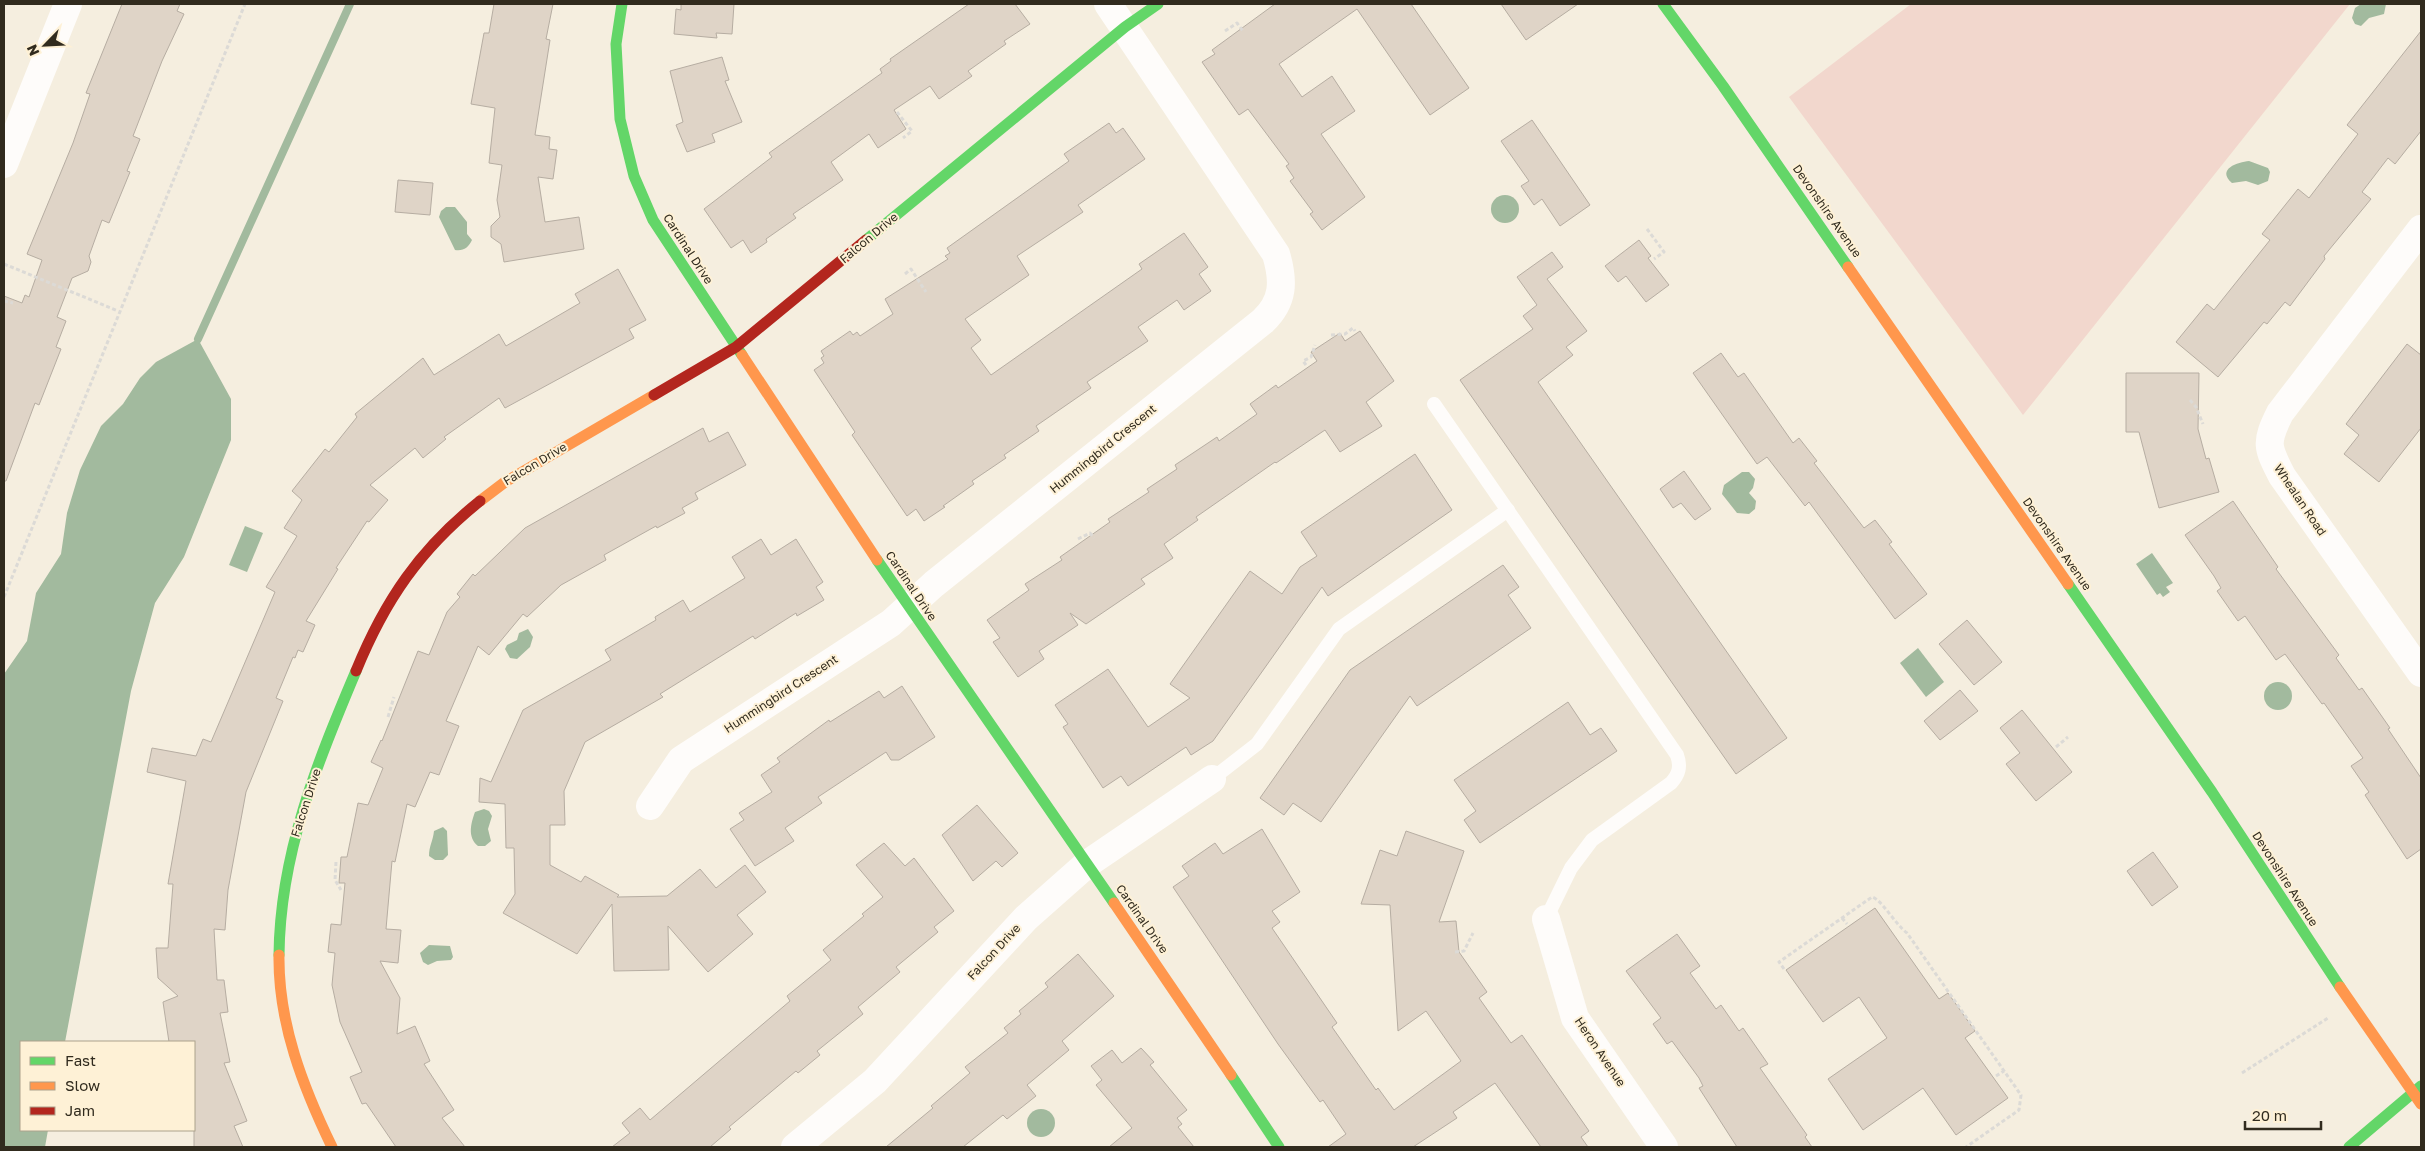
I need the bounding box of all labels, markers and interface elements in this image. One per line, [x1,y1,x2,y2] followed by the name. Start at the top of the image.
[20,20,70,70] north arrow
[23,42,43,59] text: N
[1790,161,1865,260] street label: Devonshire Avenue
[837,209,901,266] street label: Falcon Drive
[660,211,717,287] street label: Cardinal Drive
[1046,401,1159,496] street label: Hummingbird Crescent
[500,439,569,488] street label: Falcon Drive
[2271,461,2330,538] street label: Whealan Road
[2020,494,2095,593] street label: Devonshire Avenue
[883,548,940,623] street label: Cardinal Drive
[721,651,841,736] street label: Hummingbird Crescent
[287,767,324,839] street label: Falcon Drive
[2249,829,2322,929] street label: Devonshire Avenue
[1113,881,1172,956] street label: Cardinal Drive
[964,920,1023,983] street label: Falcon Drive
[1572,1014,1629,1089] street label: Heron Avenue
[20,1041,195,1131] legend
[65,1051,96,1069] text: Fast
[65,1076,100,1094] text: Slow
[2245,1098,2321,1130] scale bar
[65,1101,95,1119] text: Jam
[2252,1106,2287,1124] text: 20 m

